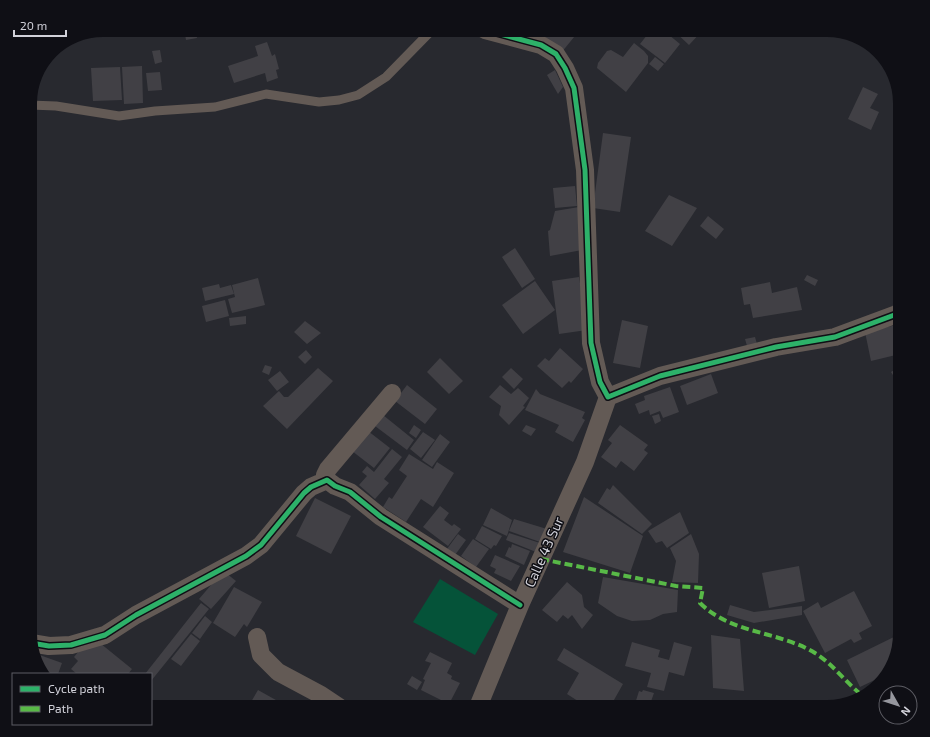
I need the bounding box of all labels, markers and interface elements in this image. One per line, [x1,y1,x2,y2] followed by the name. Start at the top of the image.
[14,12,66,38] scale bar
[20,18,47,32] text: 20 m
[520,513,567,590] street label: Calle 43 Sur
[12,673,152,725] legend
[48,681,105,695] text: Cycle path
[878,685,918,725] north arrow
[48,701,73,715] text: Path
[899,704,914,719] text: N

